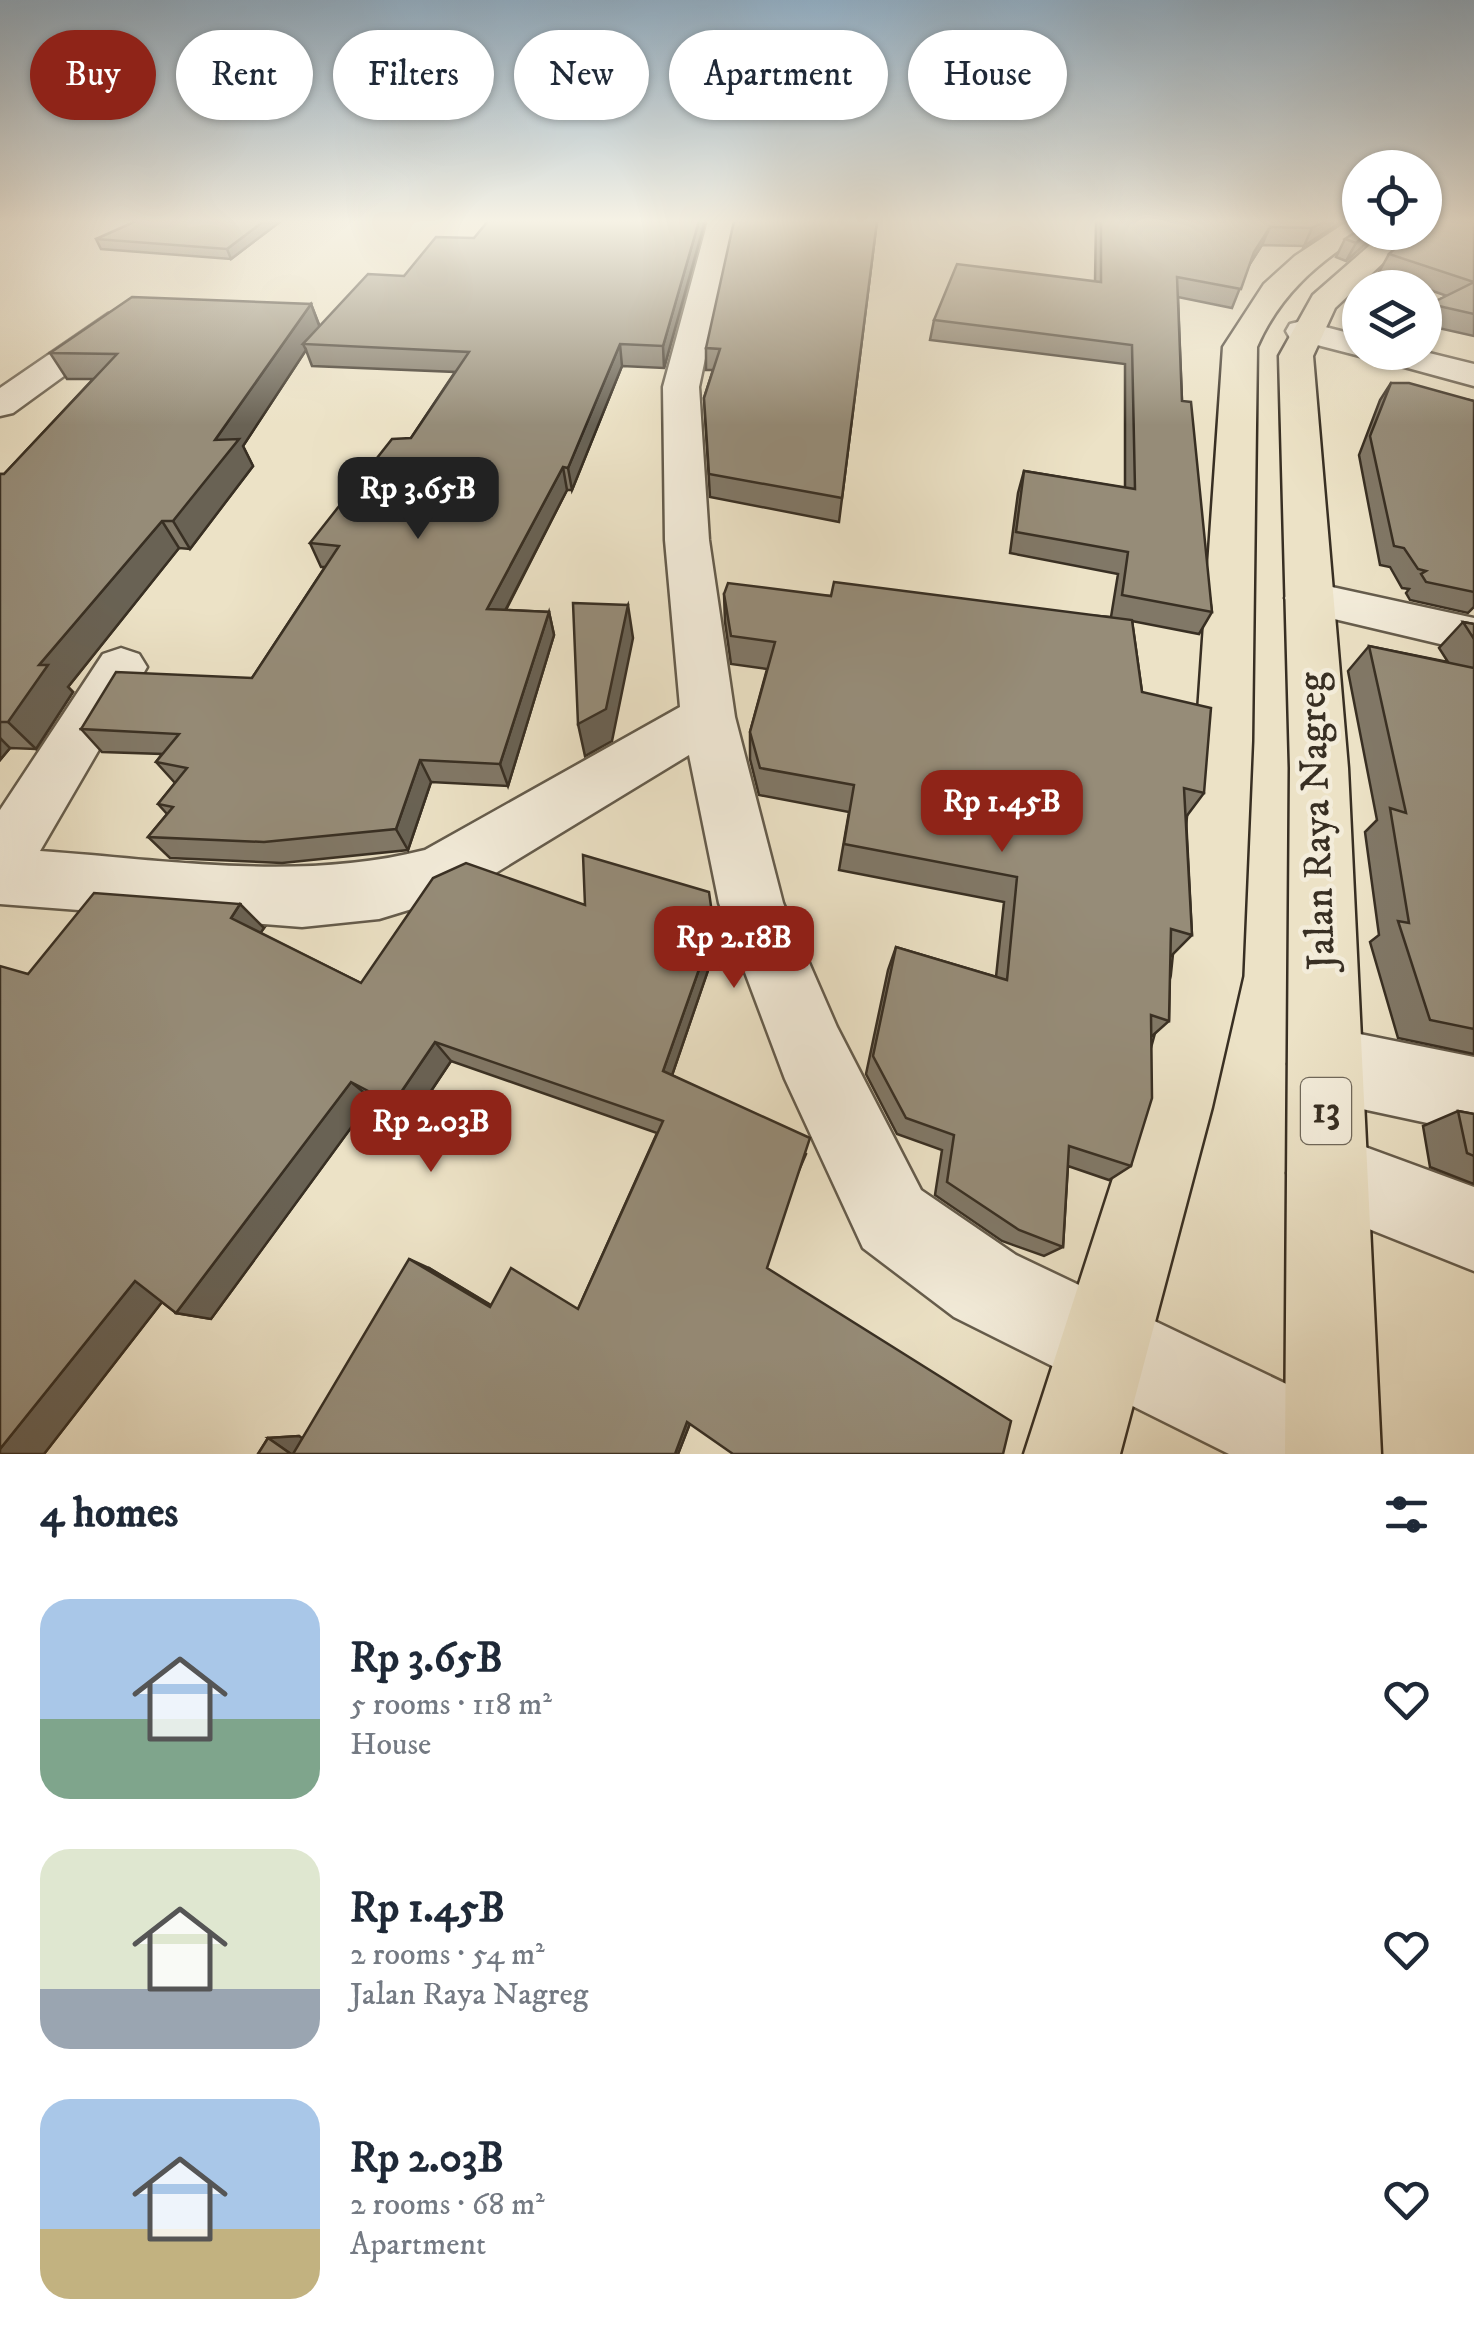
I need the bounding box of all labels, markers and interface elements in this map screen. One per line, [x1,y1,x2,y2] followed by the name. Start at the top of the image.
[30,30,156,120] chip: Buy
[176,30,313,120] chip: Rent
[333,30,494,120] chip: Filters
[514,30,649,120] chip: New
[669,30,888,120] chip: Apartment
[908,30,1067,120] chip: House
[1342,150,1442,370] map controls
[1342,150,1442,250] button: locate
[1342,270,1442,370] button: layers
[315,457,521,542] pin: Rp 3.65B
[360,469,476,509] text: Rp 3.65B
[1288,671,1348,975] street label: Jalan Raya Nagreg
[899,770,1105,855] pin: Rp 1.45B
[943,782,1061,822] text: Rp 1.45B
[631,906,837,991] pin: Rp 2.18B
[676,918,792,958] text: Rp 2.18B
[1301,1078,1351,1144] road number: 13
[328,1090,534,1175] pin: Rp 2.03B
[372,1102,490,1142] text: Rp 2.03B
[1379,1487,1434,1542] icon: filters
[40,1488,178,1540] text: 4 homes
[350,1633,503,1685] text: Rp 3.65B
[120,1639,240,1759] icon: home
[1379,1672,1434,1727] icon: heart
[350,1685,552,1725] text: 5 rooms · 118 m²
[350,1725,431,1765] text: House
[350,1883,505,1935] text: Rp 1.45B
[120,1889,240,2009] icon: home
[1379,1922,1434,1977] icon: heart
[350,1935,545,1975] text: 2 rooms · 54 m²
[350,1975,588,2015] text: Jalan Raya Nagreg
[350,2133,504,2185] text: Rp 2.03B
[120,2139,240,2259] icon: home
[1379,2172,1434,2227] icon: heart
[350,2185,545,2225] text: 2 rooms · 68 m²
[350,2225,486,2265] text: Apartment

